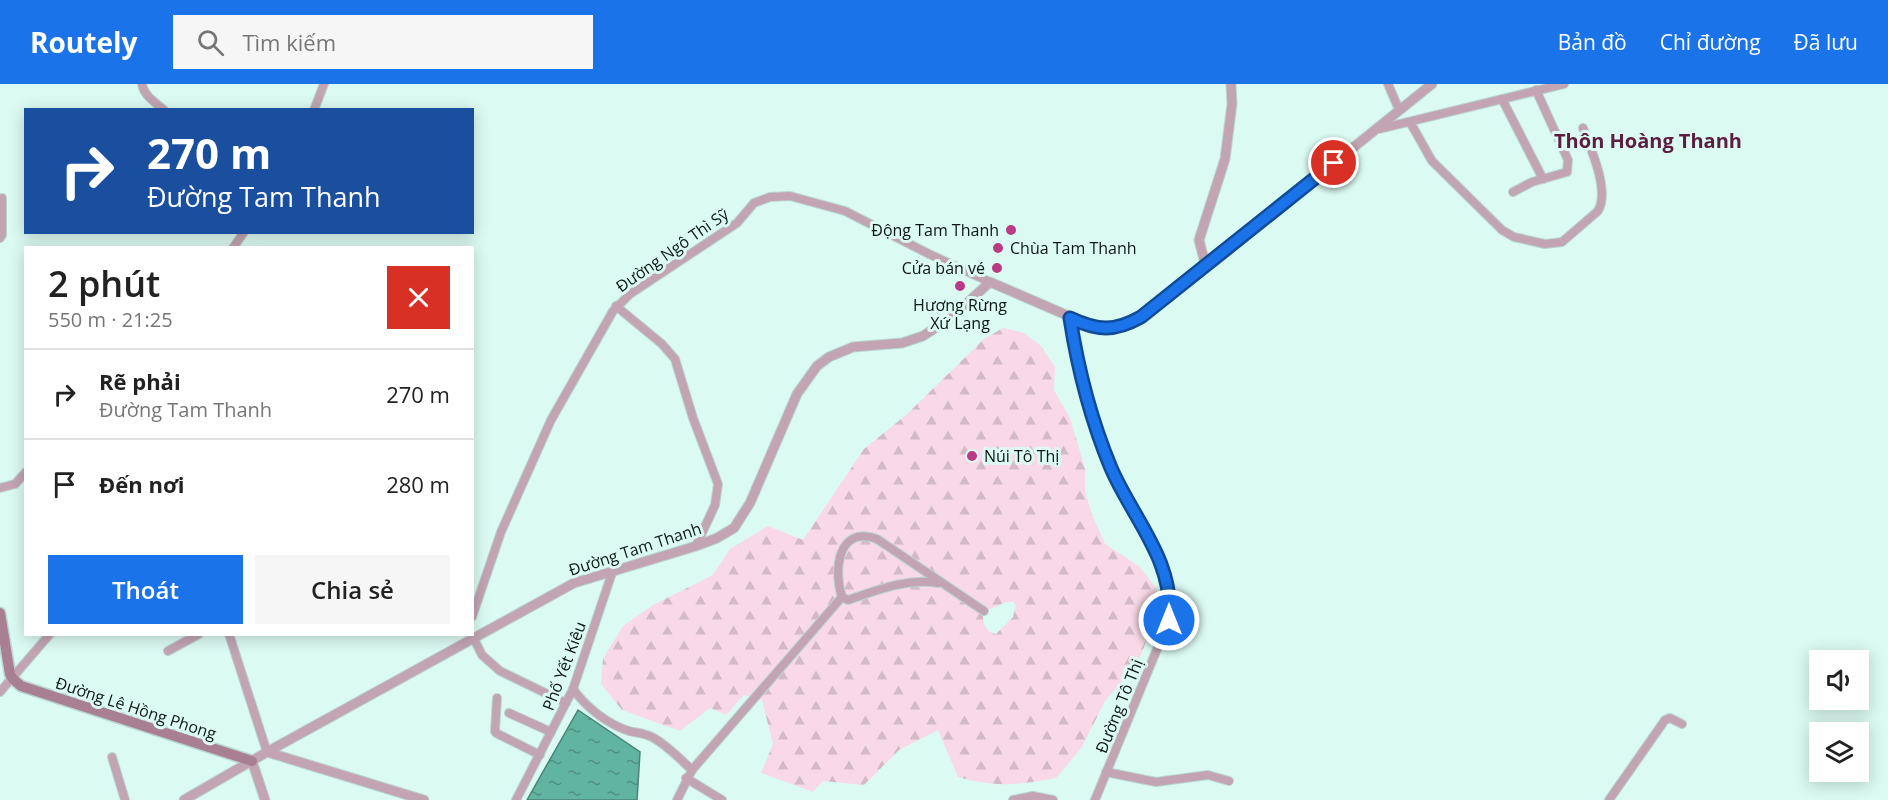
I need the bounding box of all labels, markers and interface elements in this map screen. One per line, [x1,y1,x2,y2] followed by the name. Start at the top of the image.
[173,15,593,69] search box
[30,23,137,61] text: Routely
[194,26,227,59] icon: search
[242,27,336,57] text: Tìm kiếm
[1558,28,1627,56] text: Bản đồ
[1660,28,1761,56] text: Chỉ đường
[1794,28,1858,56] text: Đã lưu
[147,124,271,181] text: 270 m
[1554,127,1742,154] district label: Thôn Hoàng Thanh
[48,132,126,210] icon: right
[1308,137,1359,188] pin
[1317,146,1350,179] icon: arrive
[147,178,381,215] text: Đường Tam Thanh
[611,202,733,297] street label: Đường Ngô Thì Sỹ
[871,219,999,241] place label: Động Tam Thanh
[1004,223,1018,237] marker: Động Tam Thanh
[1010,237,1137,259] place label: Chùa Tam Thanh
[991,241,1005,255] marker: Chùa Tam Thanh
[902,257,985,279] place label: Cửa bán vé
[48,259,160,308] text: 2 phút
[990,261,1004,275] marker: Cửa bán vé
[387,266,450,329] button: close
[953,279,967,293] marker: Hương Rừng Xứ Lạng
[913,294,1007,334] place label: Hương Rừng Xứ Lạng
[48,306,173,333] text: 550 m · 21:25
[99,366,181,396] text: Rẽ phải
[48,378,81,411] icon: right
[386,379,450,409] text: 270 m
[99,396,272,423] text: Đường Tam Thanh
[984,445,1059,467] place label: Núi Tô Thị
[965,449,979,463] marker: Núi Tô Thị
[48,468,81,501] icon: arrive
[99,469,185,499] text: Đến nơi
[386,469,450,499] text: 280 m
[566,517,704,581] street label: Đường Tam Thanh
[48,555,243,624] button: Thoát
[255,555,450,624] button: Chia sẻ
[1137,588,1201,652] position arrow
[537,618,591,714] street label: Phố Yết Kiêu
[1809,650,1869,782] map controls
[1809,650,1869,710] button: sound
[1090,656,1148,756] street label: Đường Tô Thị
[53,672,219,744] street label: Đường Lê Hồng Phong
[1809,722,1869,782] button: layers

